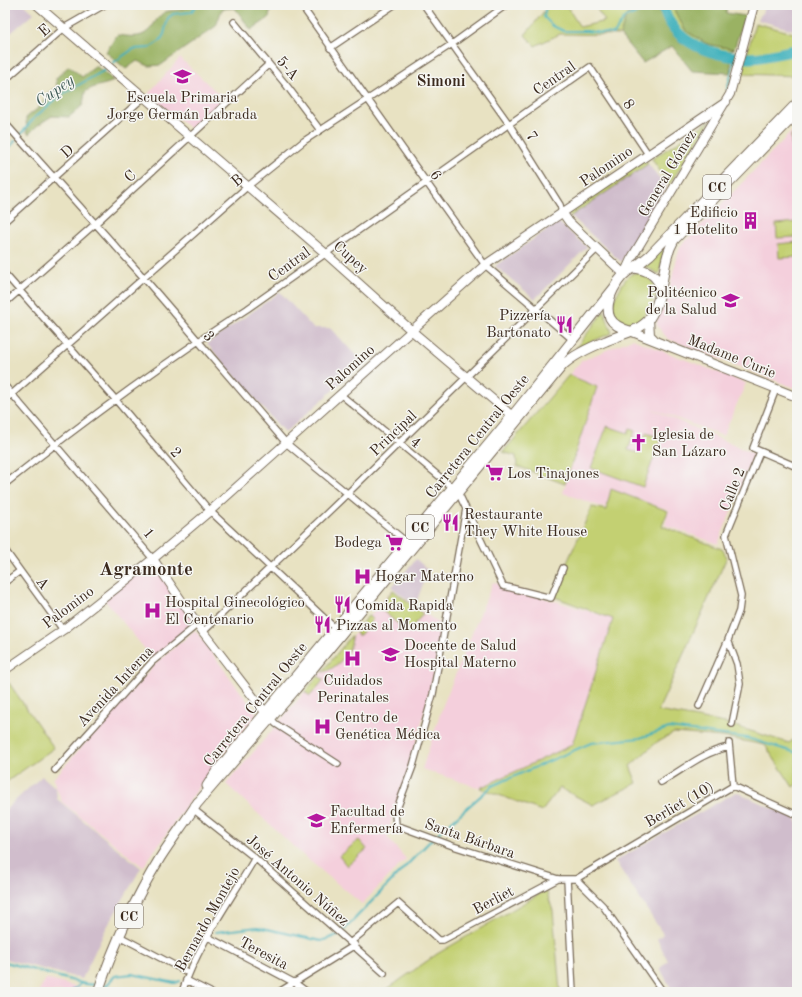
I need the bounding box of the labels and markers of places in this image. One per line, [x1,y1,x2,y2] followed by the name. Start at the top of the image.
[172,66,192,86] school or university icon: Escuela Primaria Jorge Germán Labrada
[107,91,258,123] place label: Escuela Primaria Jorge Germán Labrada
[673,206,738,238] place label: Edificio 1 Hotelito
[741,211,761,231] building icon: Edificio 1 Hotelito
[646,286,717,318] place label: Politécnico de la Salud
[720,291,740,311] school or university icon: Politécnico de la Salud
[486,309,552,341] place label: Pizzería Bartonato
[554,314,574,334] restaurant icon: Pizzería Bartonato
[652,428,726,460] place label: Iglesia de San Lázaro
[629,433,649,453] church icon: Iglesia de San Lázaro
[484,463,504,483] supermarket icon: Los Tinajones
[507,467,599,482] place label: Los Tinajones
[464,508,587,540] place label: Restaurante They White House
[441,513,461,533] restaurant icon: Restaurante They White House
[385,532,405,552] supermarket icon: Bodega
[334,536,383,551] place label: Bodega
[352,566,372,586] hospital icon: Hogar Materno
[375,570,474,585] place label: Hogar Materno
[332,595,352,615] restaurant icon: Comida Rapida
[165,596,305,628] place label: Hospital Ginecológico El Centenario
[355,599,454,614] place label: Comida Rapida
[142,601,162,621] hospital icon: Hospital Ginecológico El Centenario
[313,615,333,635] restaurant icon: Pizzas al Momento
[336,619,457,634] place label: Pizzas al Momento
[404,639,517,671] place label: Docente de Salud Hospital Materno
[381,644,401,664] school or university icon: Docente de Salud Hospital Materno
[343,649,363,669] hospital icon: Cuidados Perinatales
[317,674,389,706] place label: Cuidados Perinatales
[335,711,441,743] place label: Centro de Genética Médica
[312,716,332,736] hospital icon: Centro de Genética Médica
[330,805,405,837] place label: Facultad de Enfermería
[307,810,327,830] school or university icon: Facultad de Enfermería

